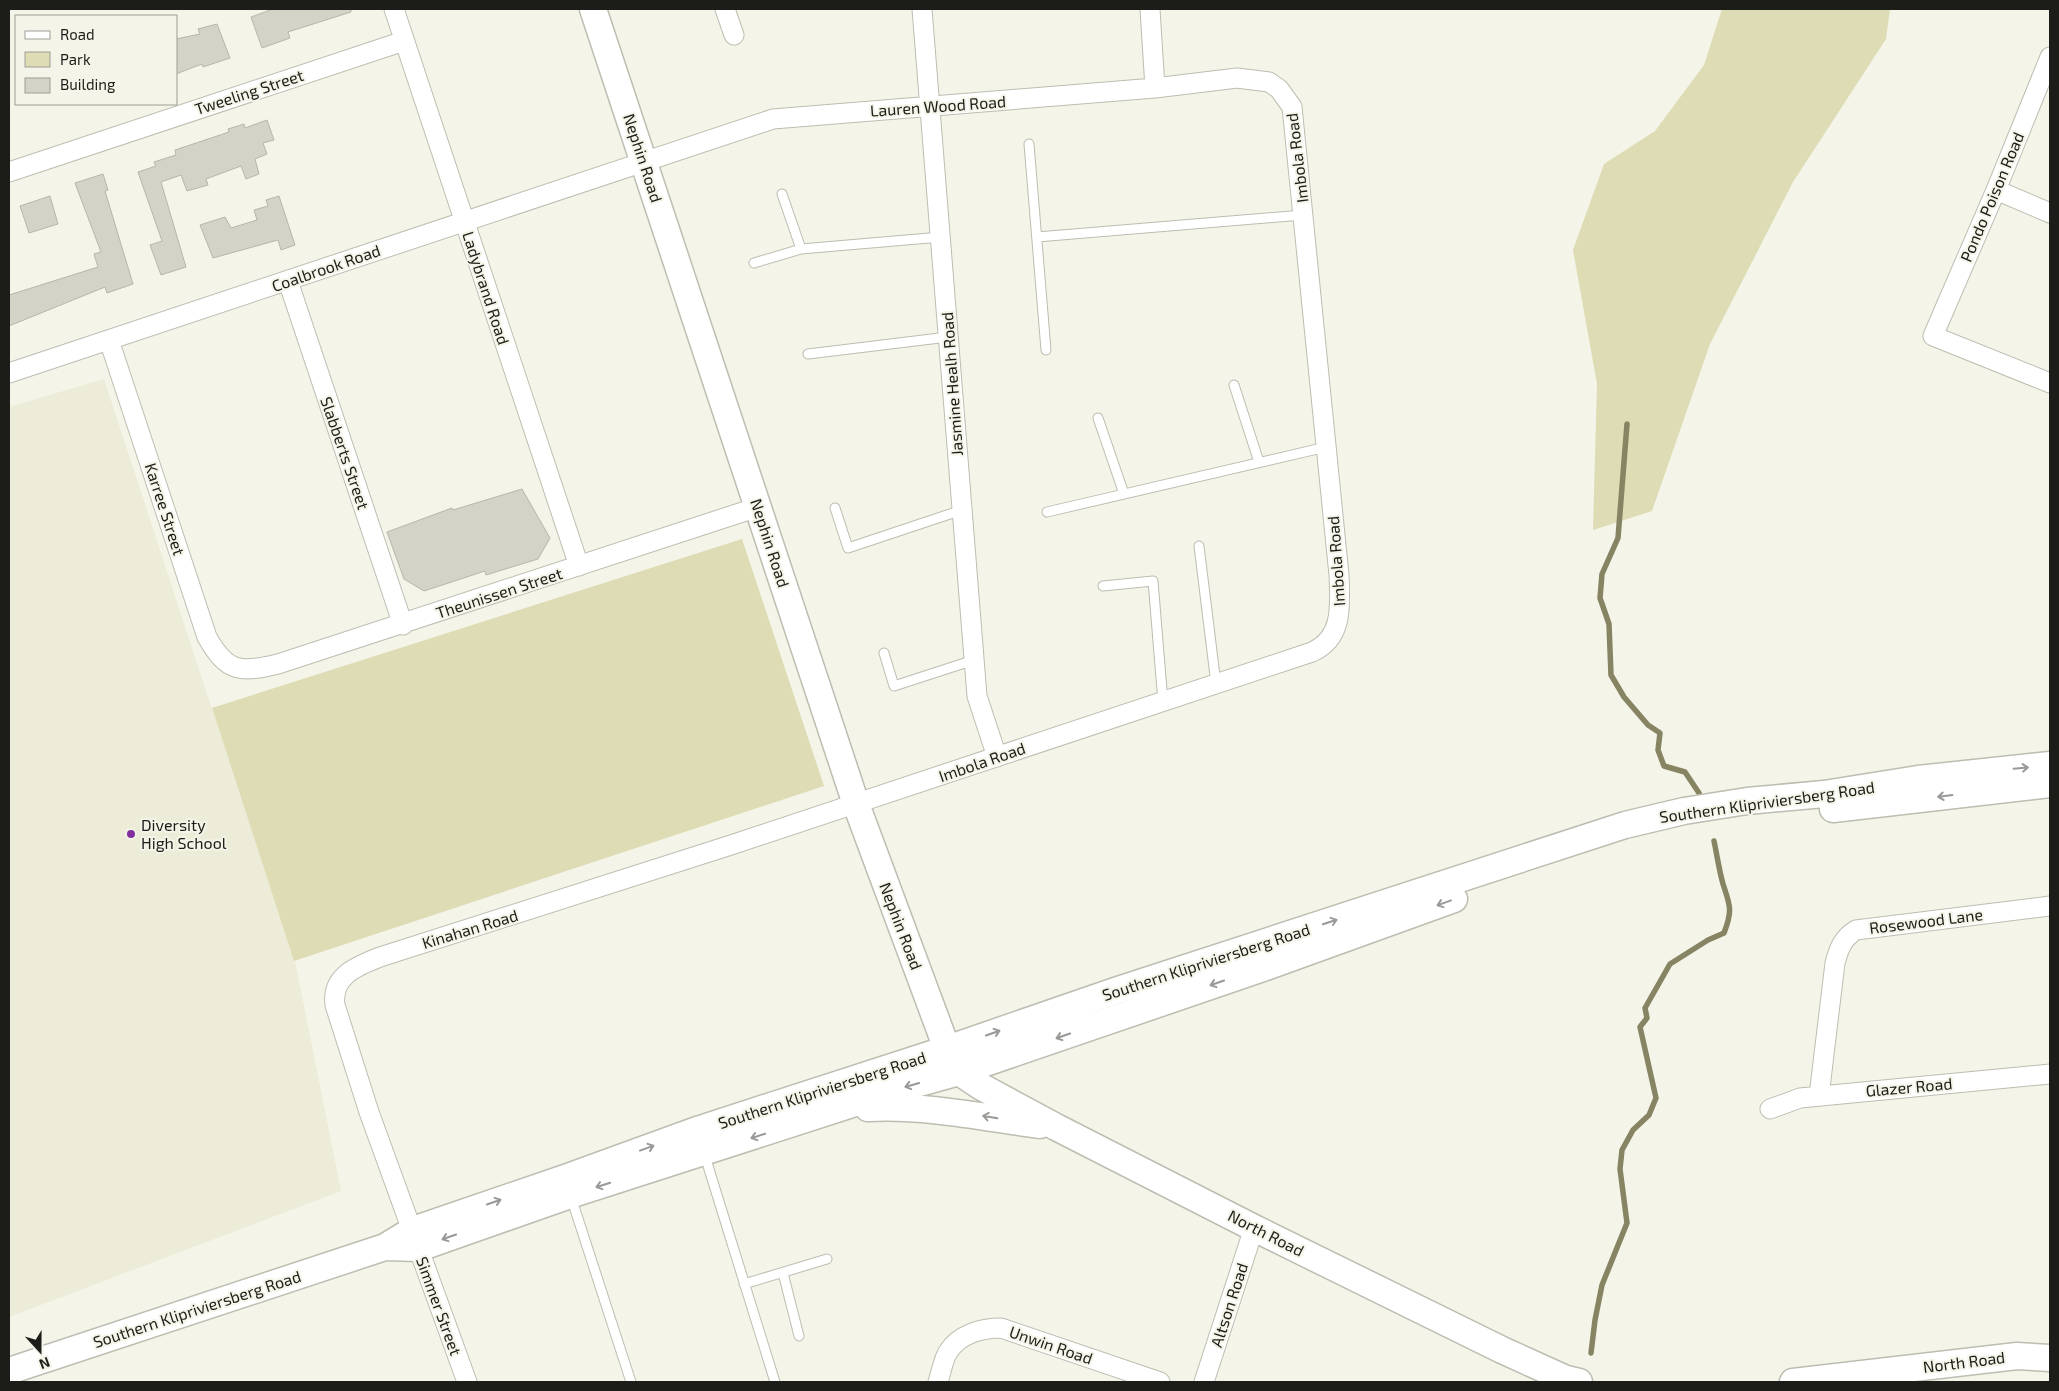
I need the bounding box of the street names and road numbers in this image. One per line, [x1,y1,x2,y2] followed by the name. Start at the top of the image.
[192,65,306,118] street label: Tweeling Street
[869,91,1007,120] street label: Lauren Wood Road
[620,111,667,205] street label: Nephin Road
[1282,112,1311,204] street label: Imbola Road
[1956,129,2027,264] street label: Pondo Poison Road
[459,229,514,347] street label: Ladybrand Road
[269,240,383,295] street label: Coalbrook Road
[937,311,966,457] street label: Jasmine Healh Road
[317,394,374,512] street label: Slabberts Street
[142,460,189,557] street label: Karree Street
[747,496,794,590] street label: Nephin Road
[1323,515,1348,607] street label: Imbola Road
[433,563,564,622] street label: Theunissen Street
[936,738,1028,785] street label: Imbola Road
[1658,777,1876,826] street label: Southern Klipriviersberg Road
[876,879,927,972] street label: Nephin Road
[1868,904,1984,937] street label: Rosewood Lane
[420,905,520,952] street label: Kinahan Road
[1100,919,1312,1004] street label: Southern Klipriviersberg Road
[716,1047,928,1132] street label: Southern Klipriviersberg Road
[1865,1073,1953,1100] street label: Glazer Road
[1225,1205,1307,1260] street label: North Road
[413,1254,466,1358] street label: Simmer Street
[1206,1260,1251,1349] street label: Altson Road
[91,1266,303,1351] street label: Southern Klipriviersberg Road
[1007,1321,1095,1368] street label: Unwin Road
[1922,1347,2006,1376] street label: North Road

